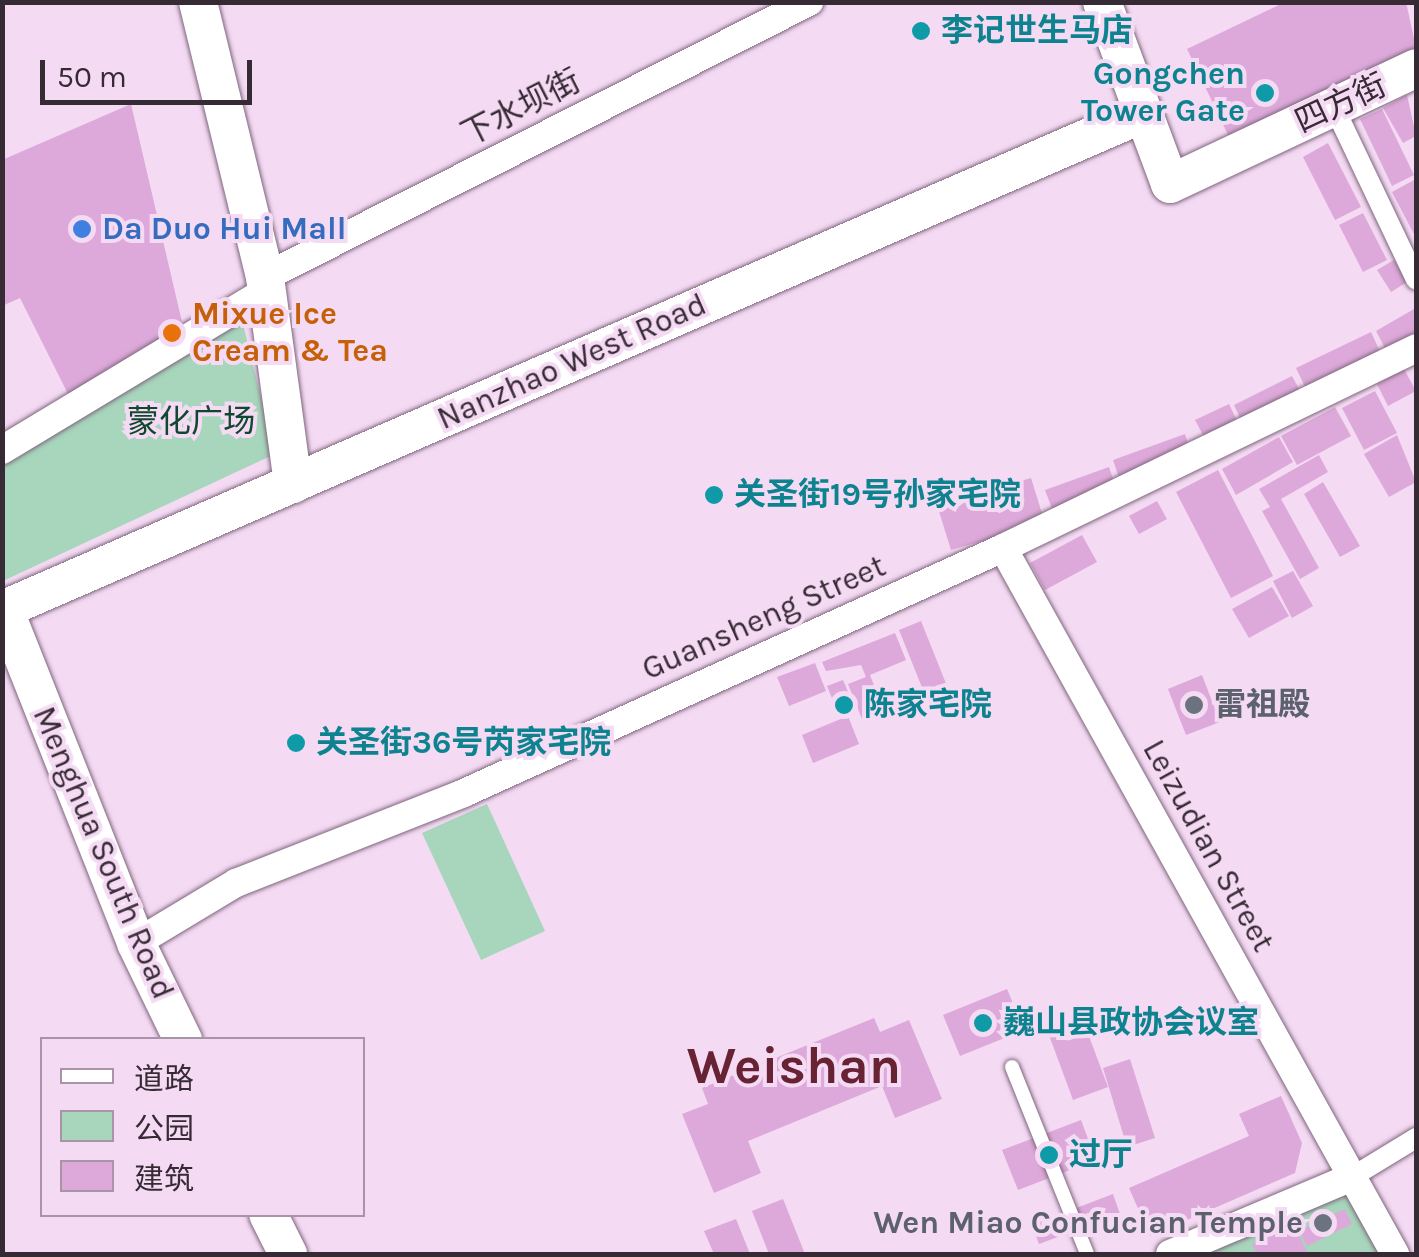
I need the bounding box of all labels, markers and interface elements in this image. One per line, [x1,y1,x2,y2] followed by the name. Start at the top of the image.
[941,12,1133,50] place label: 李记世生马店
[910,20,932,42] marker: 李记世生马店
[45,40,258,102] scale bar
[1081,56,1245,131] place label: Gongchen Tower Gate
[57,59,127,95] text: 50 m
[455,62,587,154] street label: 下水坝街
[1289,66,1393,142] street label: 四方街
[1254,82,1276,104] marker: Gongchen Tower Gate
[102,210,346,248] place label: Da Duo Hui Mall
[71,218,93,240] marker: Da Duo Hui Mall
[432,285,712,439] street label: Nanzhao West Road
[192,296,388,371] place label: Mixue Ice Cream & Tea
[161,322,183,344] marker: Mixue Ice Cream & Tea
[127,403,255,441] park label: 蒙化广场
[734,476,1021,514] place label: 关圣街19号孙家宅院
[703,484,725,506] marker: 关圣街19号孙家宅院
[636,547,892,689] street label: Guansheng Street
[864,686,992,724] place label: 陈家宅院
[1214,686,1310,724] place label: 雷祖殿
[833,694,855,716] marker: 陈家宅院
[1183,694,1205,716] marker: 雷祖殿
[24,701,182,1005] street label: Menghua South Road
[316,724,611,762] place label: 关圣街36号芮家宅院
[285,732,307,754] marker: 关圣街36号芮家宅院
[1134,733,1282,959] street label: Leizudian Street
[1003,1004,1259,1042] place label: 巍山县政协会议室
[972,1012,994,1034] marker: 巍山县政协会议室
[687,1035,901,1097] district label: Weishan
[40,1037,365,1217] legend
[134,1061,194,1097] text: 道路
[134,1111,194,1147] text: 公园
[1069,1136,1133,1174] place label: 过厅
[1038,1144,1060,1166] marker: 过厅
[134,1161,194,1197] text: 建筑
[873,1204,1303,1242] place label: Wen Miao Confucian Temple
[1312,1212,1334,1234] marker: Wen Miao Confucian Temple

